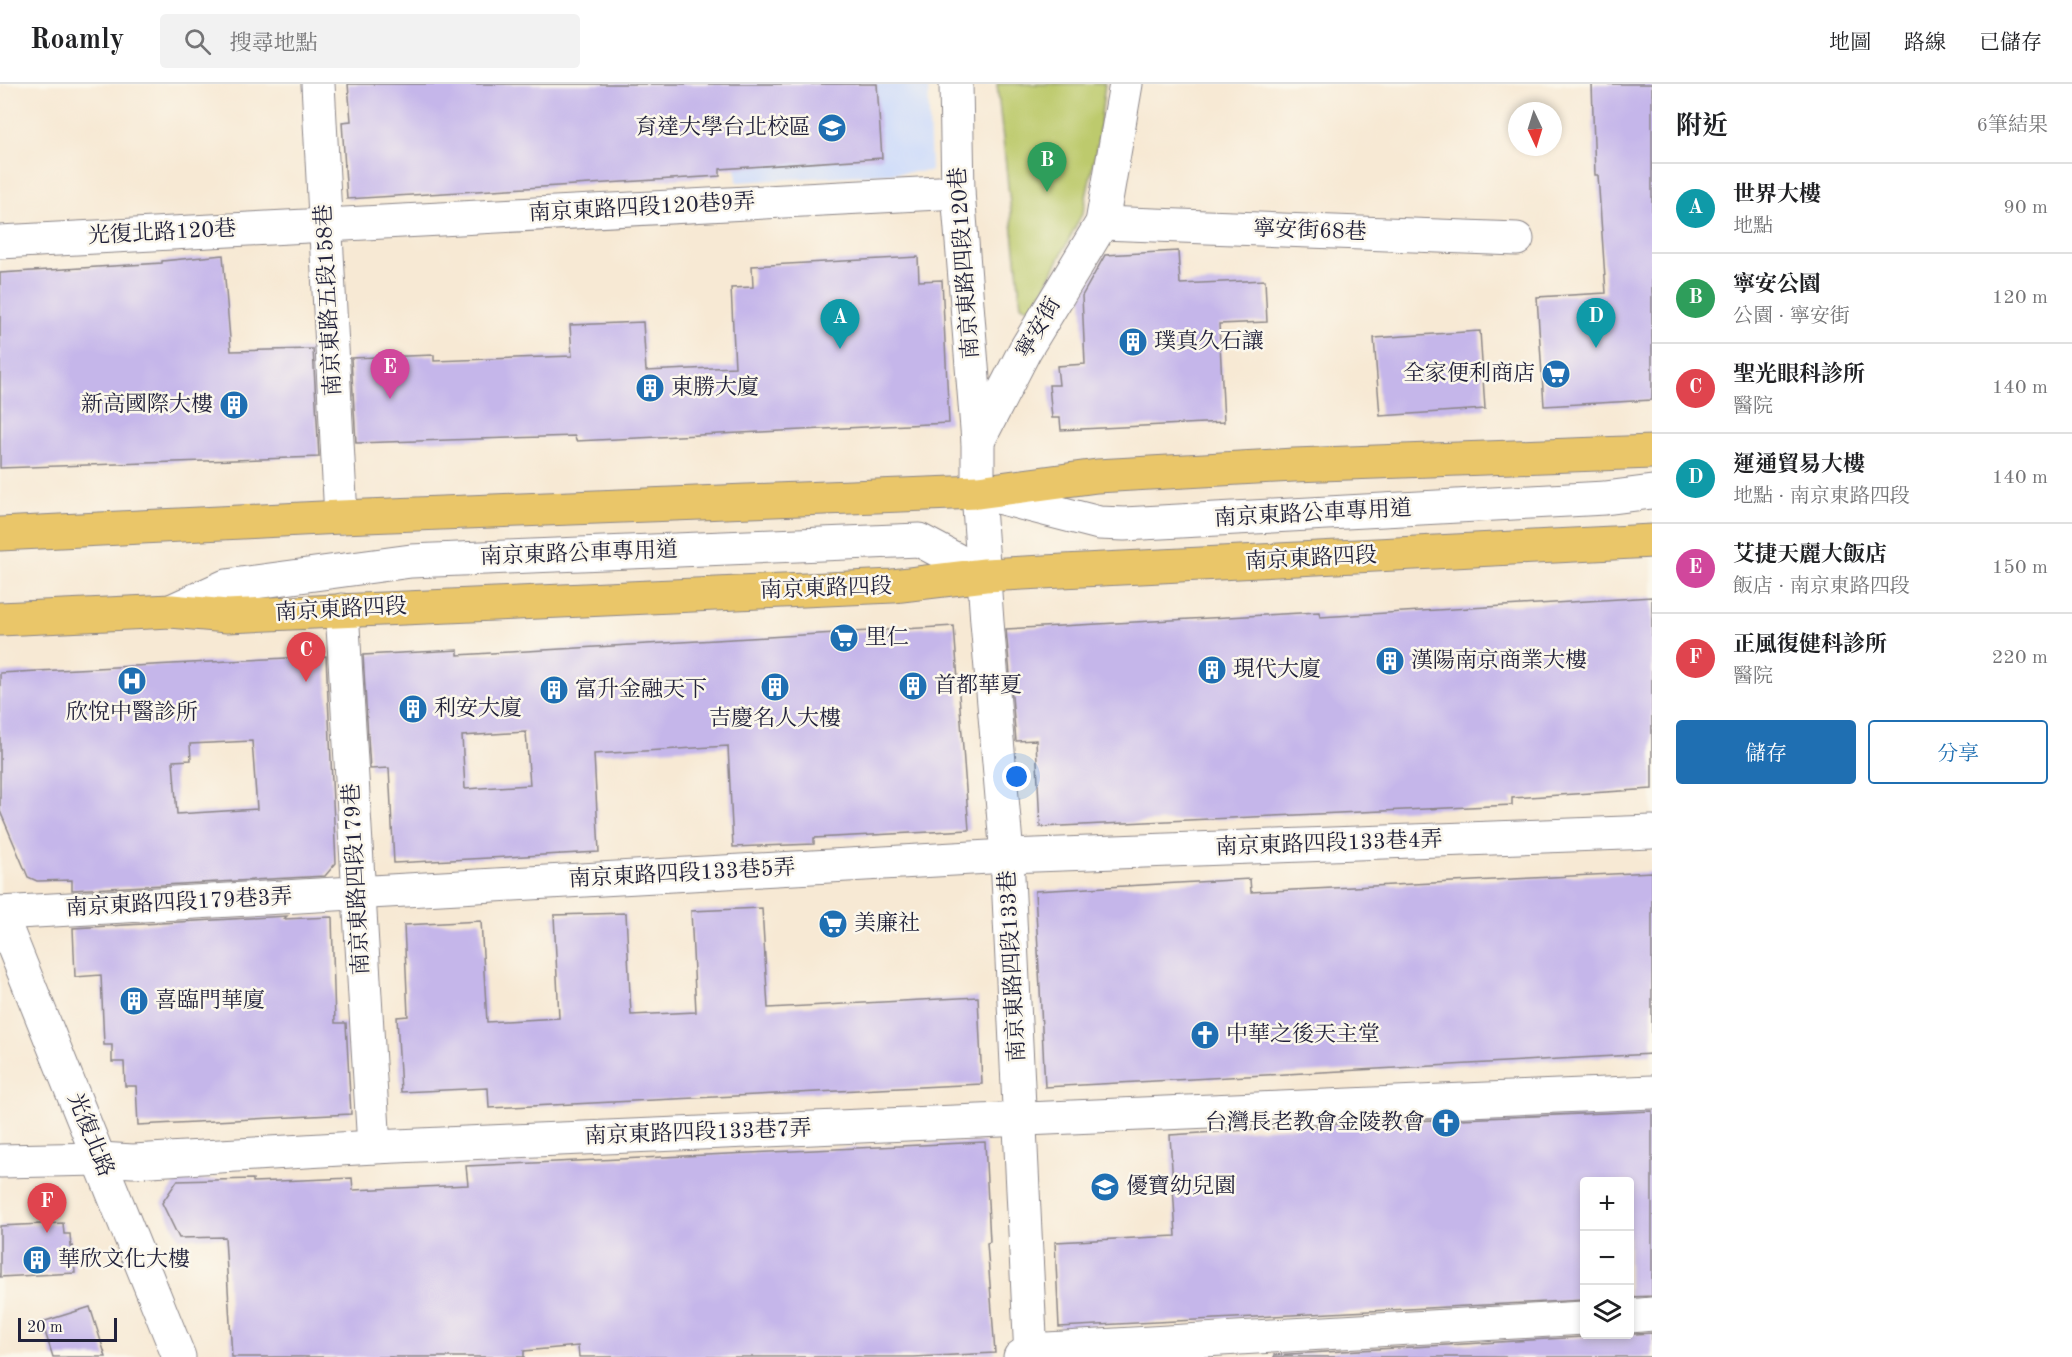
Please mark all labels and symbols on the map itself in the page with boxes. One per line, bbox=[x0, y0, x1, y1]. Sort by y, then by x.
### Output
north arrow bbox=[1508, 102, 1562, 156]
school or university icon: 育達大學台北校區 bbox=[816, 112, 848, 144]
place label: 育達大學台北校區 bbox=[635, 115, 811, 139]
pin: B bbox=[1028, 142, 1066, 192]
street label: 南京東路四段120巷 bbox=[945, 166, 983, 360]
street label: 南京東路四段120巷9弄 bbox=[528, 189, 756, 225]
street label: 南京東路五段158巷 bbox=[311, 203, 345, 397]
street label: 光復北路120巷 bbox=[87, 216, 237, 248]
street label: 寧安街68巷 bbox=[1253, 216, 1367, 244]
street label: 寧安街 bbox=[1011, 293, 1065, 362]
pin: D bbox=[1576, 298, 1616, 348]
pin: A bbox=[820, 300, 860, 349]
building icon: 璞真久石讓 bbox=[1117, 326, 1149, 358]
place label: 璞真久石讓 bbox=[1154, 329, 1264, 353]
pin: E bbox=[370, 350, 410, 399]
supermarket icon: 全家便利商店 bbox=[1540, 358, 1572, 390]
place label: 全家便利商店 bbox=[1403, 361, 1535, 385]
building icon: 東勝大廈 bbox=[634, 372, 666, 404]
place label: 東勝大廈 bbox=[671, 375, 759, 399]
building icon: 新高國際大樓 bbox=[218, 389, 250, 421]
place label: 新高國際大樓 bbox=[81, 392, 213, 416]
street label: 南京東路公車專用道 bbox=[1213, 495, 1412, 530]
street label: 南京東路公車專用道 bbox=[480, 537, 678, 568]
street label: 南京東路四段 bbox=[1244, 543, 1377, 573]
street label: 南京東路四段 bbox=[760, 574, 892, 602]
street label: 南京東路四段 bbox=[274, 594, 407, 624]
supermarket icon: 里仁 bbox=[828, 622, 860, 654]
place label: 里仁 bbox=[865, 625, 909, 649]
pin: C bbox=[286, 632, 326, 682]
building icon: 漢陽南京商業大樓 bbox=[1374, 645, 1406, 677]
place label: 漢陽南京商業大樓 bbox=[1411, 648, 1587, 672]
building icon: 現代大廈 bbox=[1196, 654, 1228, 686]
place label: 現代大廈 bbox=[1233, 657, 1321, 681]
hospital icon: 欣悅中醫診所 bbox=[116, 665, 148, 697]
building icon: 首都華夏 bbox=[897, 670, 929, 702]
building icon: 吉慶名人大樓 bbox=[759, 671, 791, 703]
place label: 首都華夏 bbox=[934, 673, 1022, 697]
building icon: 富升金融天下 bbox=[538, 674, 570, 706]
place label: 富升金融天下 bbox=[575, 677, 707, 701]
building icon: 利安大廈 bbox=[397, 693, 429, 725]
place label: 利安大廈 bbox=[434, 696, 522, 720]
place label: 欣悅中醫診所 bbox=[66, 700, 198, 724]
place label: 吉慶名人大樓 bbox=[709, 706, 841, 730]
your location bbox=[1002, 762, 1031, 791]
street label: 南京東路四段179巷 bbox=[339, 782, 373, 976]
street label: 南京東路四段133巷4弄 bbox=[1215, 827, 1443, 859]
street label: 南京東路四段133巷5弄 bbox=[568, 855, 796, 891]
street label: 南京東路四段133巷 bbox=[995, 869, 1029, 1063]
street label: 南京東路四段179巷3弄 bbox=[65, 884, 293, 920]
supermarket icon: 美廉社 bbox=[817, 908, 849, 940]
place label: 美廉社 bbox=[854, 911, 920, 935]
building icon: 喜臨門華廈 bbox=[118, 985, 150, 1017]
place label: 喜臨門華廈 bbox=[155, 988, 265, 1012]
church icon: 中華之後天主堂 bbox=[1189, 1019, 1221, 1051]
place label: 中華之後天主堂 bbox=[1226, 1022, 1380, 1046]
street label: 光復北路 bbox=[63, 1089, 119, 1180]
church icon: 台灣長老教會金陵教會 bbox=[1430, 1107, 1462, 1139]
place label: 台灣長老教會金陵教會 bbox=[1205, 1110, 1425, 1134]
street label: 南京東路四段133巷7弄 bbox=[584, 1116, 812, 1148]
school or university icon: 優寶幼兒園 bbox=[1089, 1171, 1121, 1203]
place label: 優寶幼兒園 bbox=[1126, 1174, 1236, 1198]
pin: F bbox=[28, 1184, 66, 1233]
building icon: 華欣文化大樓 bbox=[21, 1244, 53, 1276]
place label: 華欣文化大樓 bbox=[58, 1247, 190, 1271]
scale bar bbox=[18, 1315, 117, 1342]

